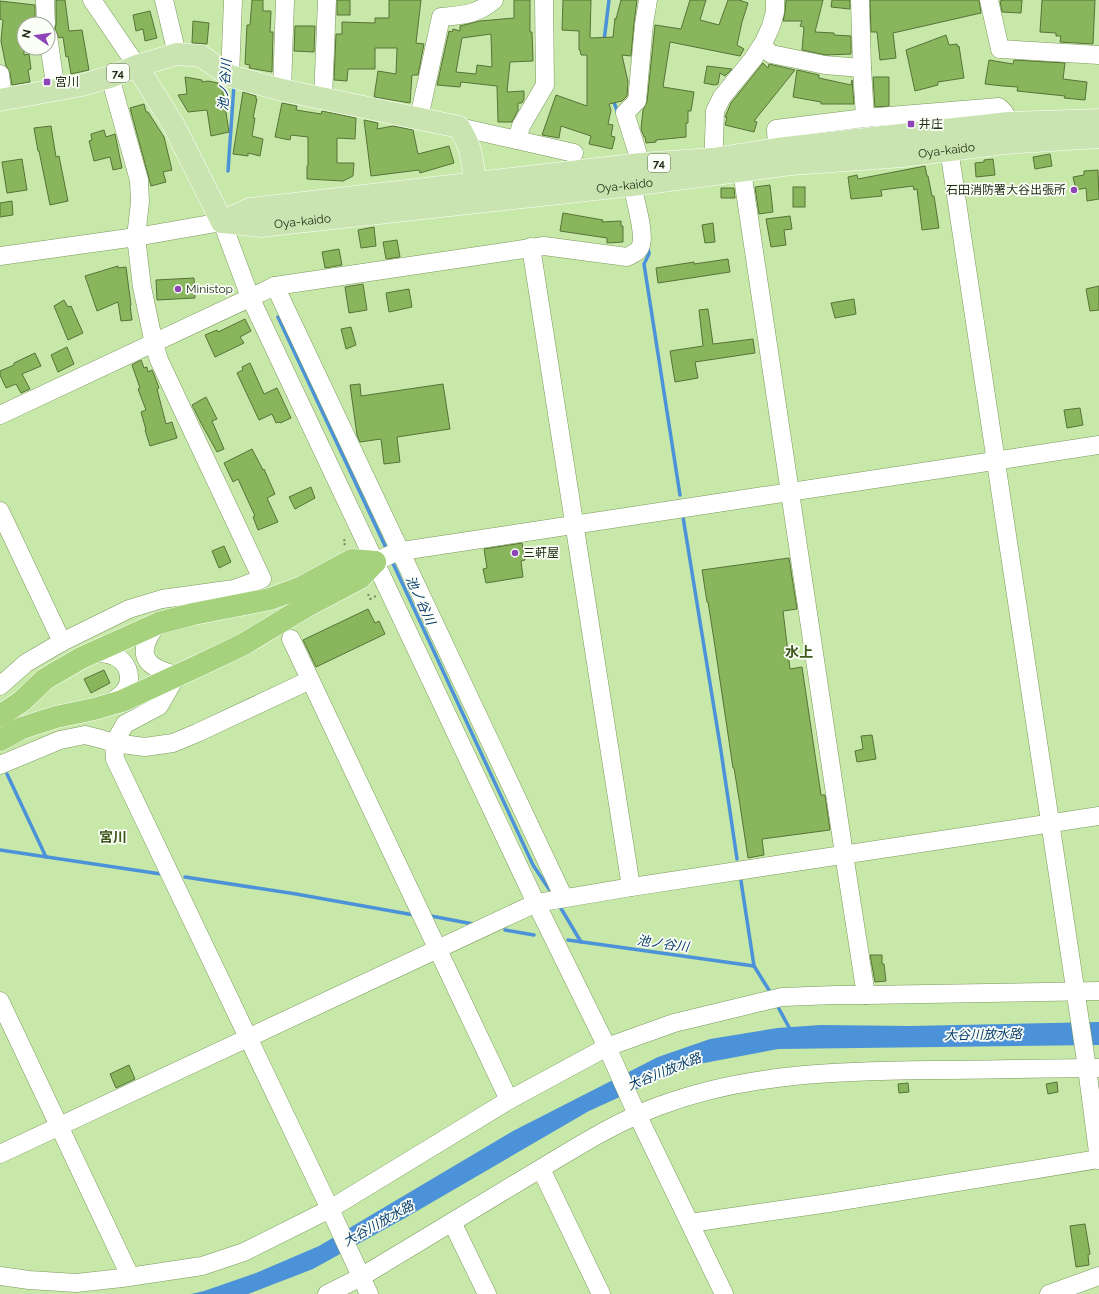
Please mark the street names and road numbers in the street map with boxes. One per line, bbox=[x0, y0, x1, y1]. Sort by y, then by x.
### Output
road number: 74 bbox=[107, 64, 129, 82]
street label: Oya-kaido bbox=[917, 140, 976, 161]
road number: 74 bbox=[648, 154, 670, 172]
street label: Oya-kaido bbox=[595, 175, 654, 196]
street label: Oya-kaido bbox=[273, 211, 332, 232]

